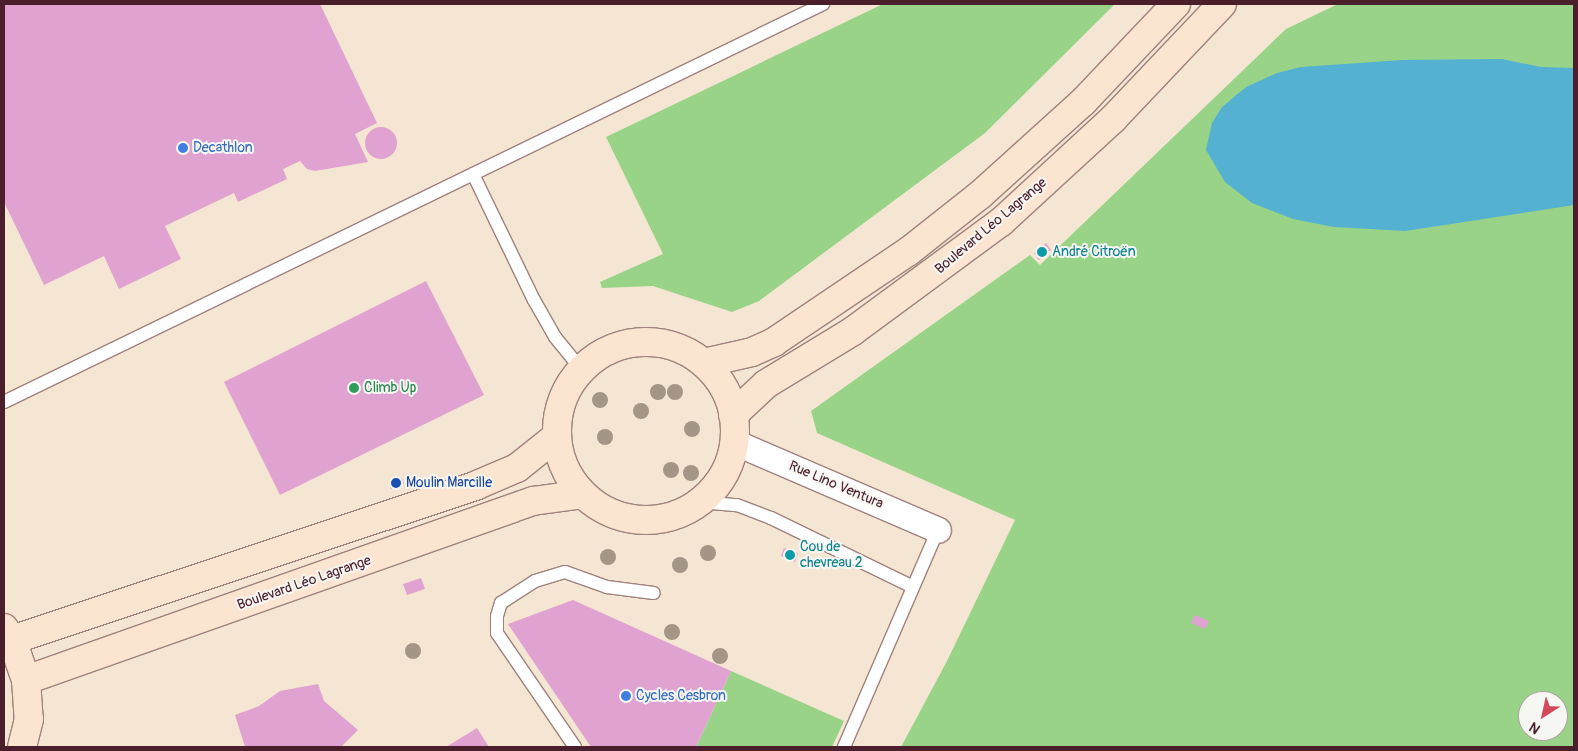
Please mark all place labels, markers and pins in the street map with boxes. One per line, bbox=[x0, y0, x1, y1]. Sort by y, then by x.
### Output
place label: Decathlon bbox=[193, 140, 253, 156]
marker: Decathlon bbox=[177, 142, 189, 154]
place label: André Citroën bbox=[1052, 244, 1136, 260]
marker: André Citroën bbox=[1036, 246, 1048, 258]
place label: Climb Up bbox=[364, 380, 416, 396]
marker: Climb Up bbox=[348, 382, 360, 394]
place label: Moulin Marcille bbox=[406, 475, 492, 491]
marker: Moulin Marcille bbox=[390, 477, 402, 489]
place label: Cou de chevreau 2 bbox=[800, 539, 863, 572]
marker: Cou de chevreau 2 bbox=[784, 549, 796, 561]
place label: Cycles Cesbron bbox=[636, 688, 726, 704]
marker: Cycles Cesbron bbox=[620, 690, 632, 702]

